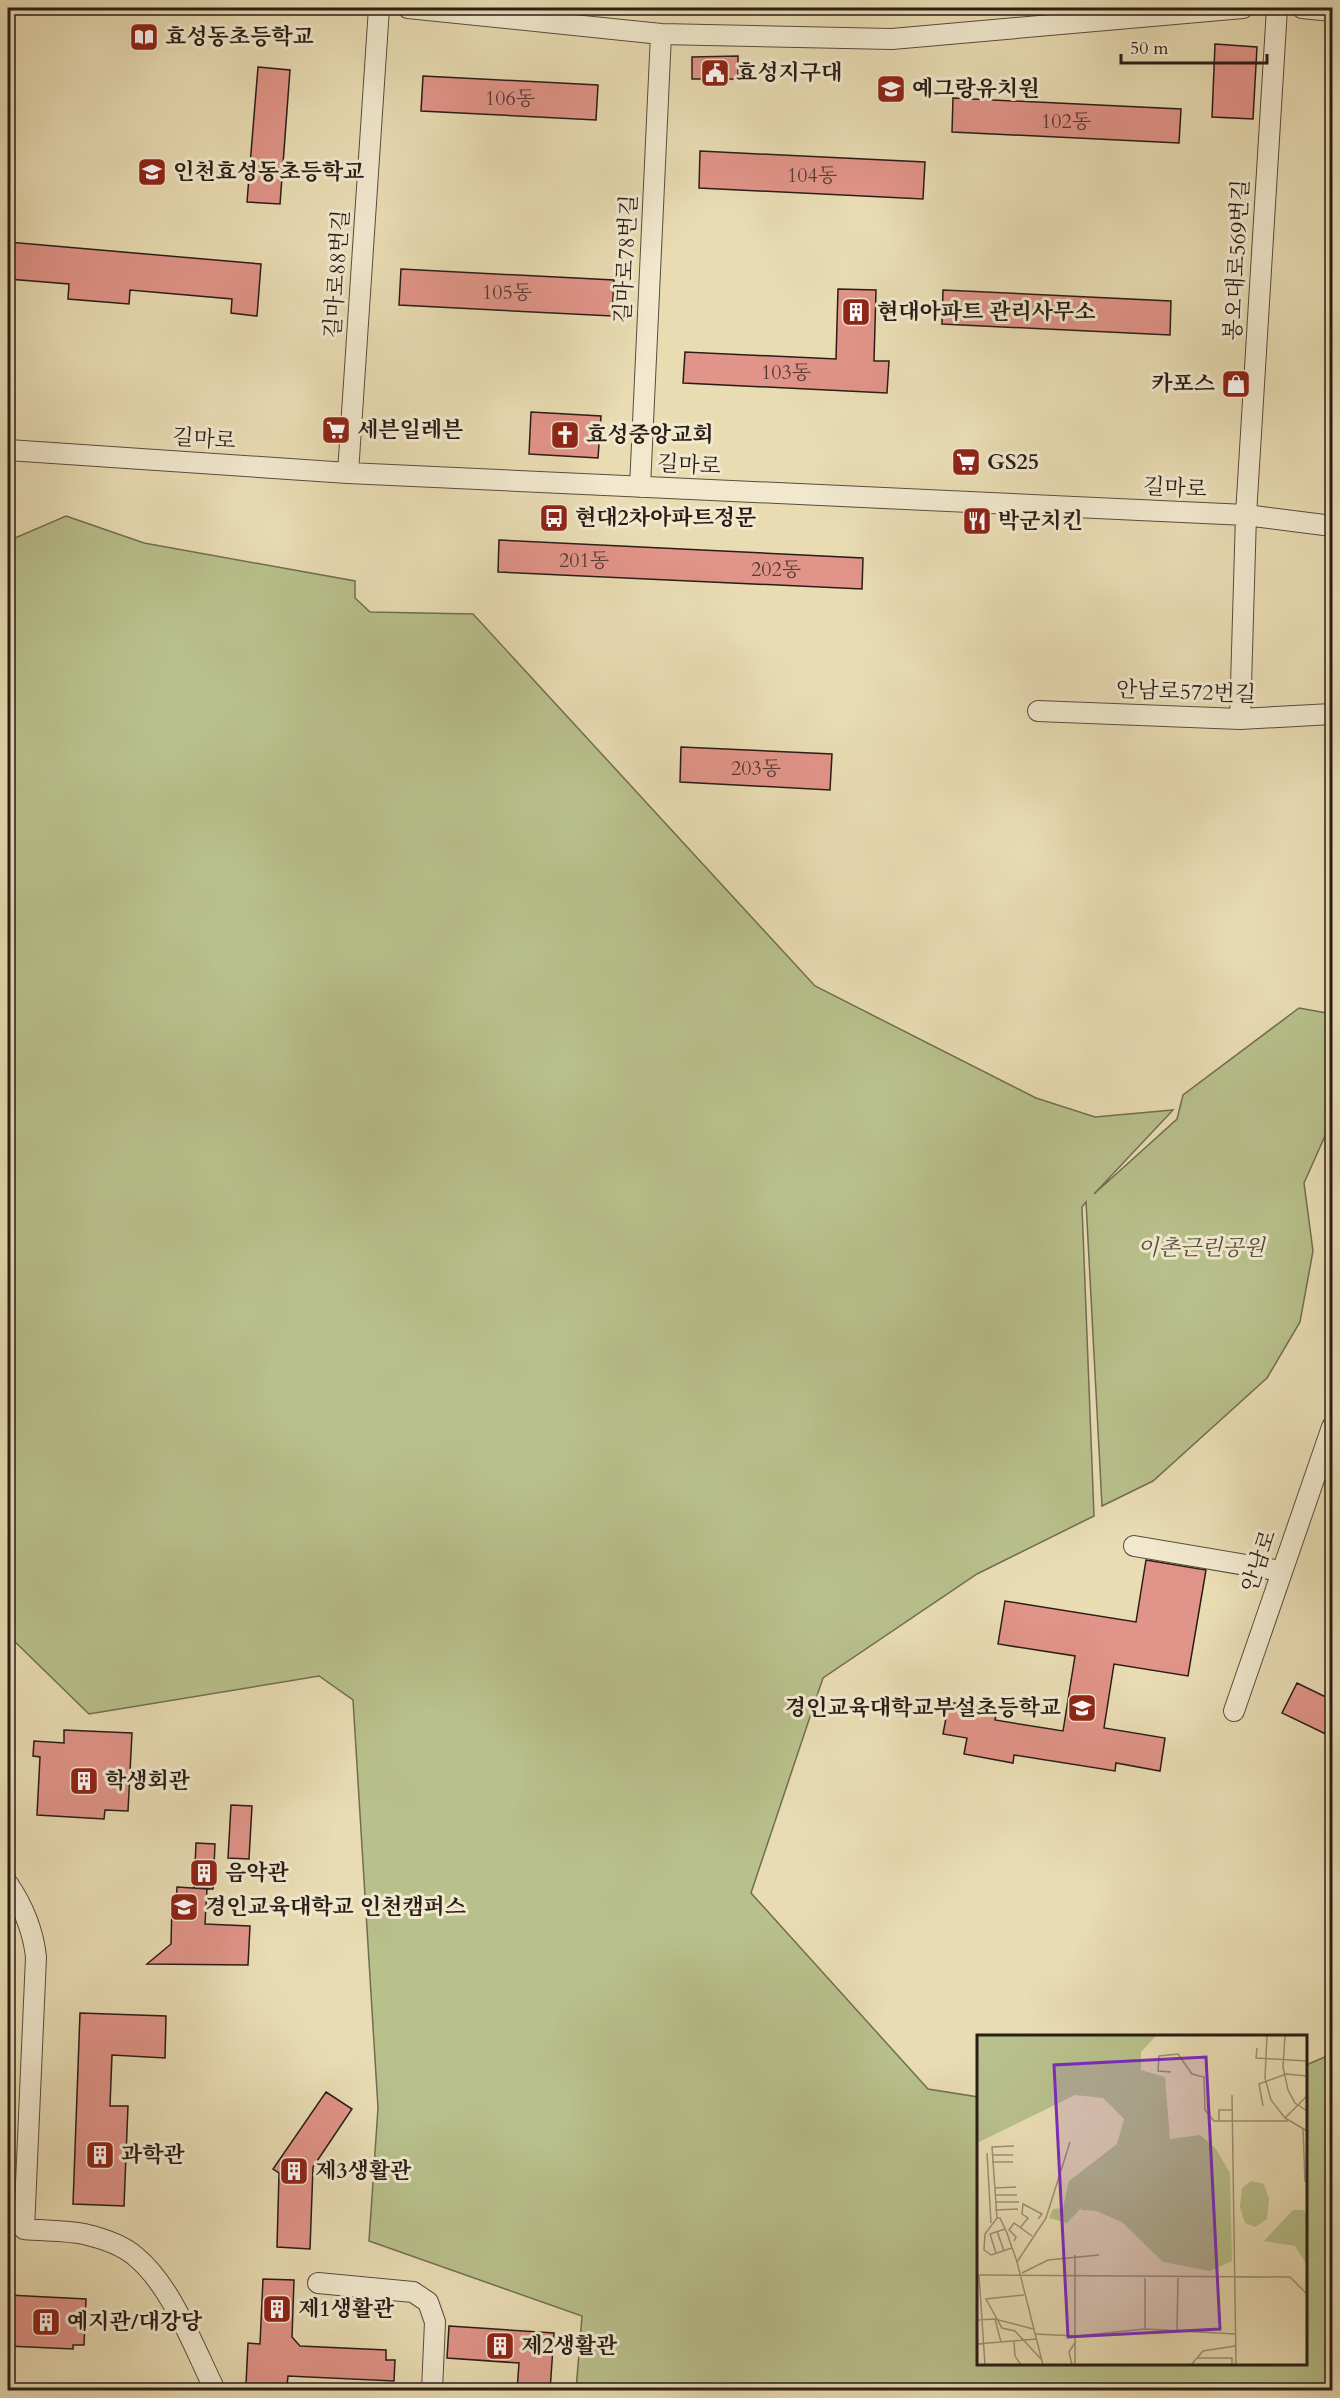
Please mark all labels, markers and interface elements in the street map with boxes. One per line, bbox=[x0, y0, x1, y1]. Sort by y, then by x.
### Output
library icon: 효성동초등학교 bbox=[128, 21, 160, 53]
place label: 효성동초등학교 bbox=[165, 22, 314, 52]
scale bar bbox=[1121, 27, 1266, 65]
text: 50 m bbox=[1130, 36, 1169, 61]
public building icon: 효성지구대 bbox=[699, 57, 731, 89]
place label: 효성지구대 bbox=[736, 58, 842, 88]
school or university icon: 예그랑유치원 bbox=[875, 73, 907, 105]
place label: 예그랑유치원 bbox=[912, 74, 1040, 104]
house number: 106동 bbox=[485, 85, 535, 112]
house number: 102동 bbox=[1041, 108, 1091, 135]
school or university icon: 인천효성동초등학교 bbox=[136, 156, 168, 188]
place label: 인천효성동초등학교 bbox=[173, 157, 364, 187]
house number: 104동 bbox=[787, 162, 837, 189]
street label: 봉오대로569번길 bbox=[1218, 179, 1256, 341]
street label: 길마로78번길 bbox=[608, 194, 644, 324]
street label: 길마로88번길 bbox=[318, 209, 356, 339]
house number: 105동 bbox=[482, 279, 532, 306]
building icon: 현대아파트 관리사무소 bbox=[840, 296, 872, 328]
place label: 현대아파트 관리사무소 bbox=[877, 297, 1095, 327]
house number: 103동 bbox=[761, 359, 811, 386]
shop icon: 카포스 bbox=[1220, 368, 1252, 400]
place label: 카포스 bbox=[1151, 369, 1215, 399]
supermarket icon: 세븐일레븐 bbox=[320, 414, 352, 446]
place label: 세븐일레븐 bbox=[357, 415, 463, 445]
church icon: 효성중앙교회 bbox=[549, 419, 581, 451]
place label: 효성중앙교회 bbox=[586, 420, 714, 450]
street label: 길마로 bbox=[171, 422, 237, 456]
supermarket icon: GS25 bbox=[950, 446, 982, 478]
place label: GS25 bbox=[987, 447, 1039, 477]
street label: 길마로 bbox=[656, 448, 722, 482]
street label: 길마로 bbox=[1142, 471, 1208, 505]
bus stop icon: 현대2차아파트정문 bbox=[538, 502, 570, 534]
place label: 현대2차아파트정문 bbox=[575, 503, 756, 533]
restaurant icon: 박군치킨 bbox=[961, 505, 993, 537]
place label: 박군치킨 bbox=[998, 506, 1083, 536]
house number: 201동 bbox=[559, 547, 609, 574]
house number: 202동 bbox=[751, 556, 801, 583]
street label: 안남로572번길 bbox=[1115, 675, 1257, 709]
house number: 203동 bbox=[731, 755, 781, 782]
park label: 이촌근린공원 bbox=[1137, 1233, 1267, 1263]
street label: 안남로 bbox=[1234, 1526, 1284, 1596]
school or university icon: 경인교육대학교부설초등학교 bbox=[1066, 1692, 1098, 1724]
place label: 경인교육대학교부설초등학교 bbox=[785, 1693, 1061, 1723]
building icon: 학생회관 bbox=[68, 1765, 100, 1797]
place label: 학생회관 bbox=[105, 1766, 191, 1796]
building icon: 음악관 bbox=[188, 1857, 220, 1889]
place label: 음악관 bbox=[225, 1858, 290, 1888]
school or university icon: 경인교육대학교 인천캠퍼스 bbox=[168, 1891, 200, 1923]
place label: 경인교육대학교 인천캠퍼스 bbox=[205, 1892, 466, 1922]
inset map bbox=[977, 2035, 1307, 2365]
building icon: 과학관 bbox=[84, 2139, 116, 2171]
place label: 과학관 bbox=[121, 2140, 186, 2170]
building icon: 제3생활관 bbox=[278, 2155, 310, 2187]
place label: 제3생활관 bbox=[315, 2156, 412, 2186]
building icon: 제1생활관 bbox=[261, 2293, 293, 2325]
place label: 제1생활관 bbox=[298, 2294, 395, 2324]
building icon: 예지관/대강당 bbox=[30, 2306, 62, 2338]
place label: 예지관/대강당 bbox=[67, 2307, 203, 2337]
building icon: 제2생활관 bbox=[484, 2330, 516, 2362]
place label: 제2생활관 bbox=[521, 2331, 618, 2361]

